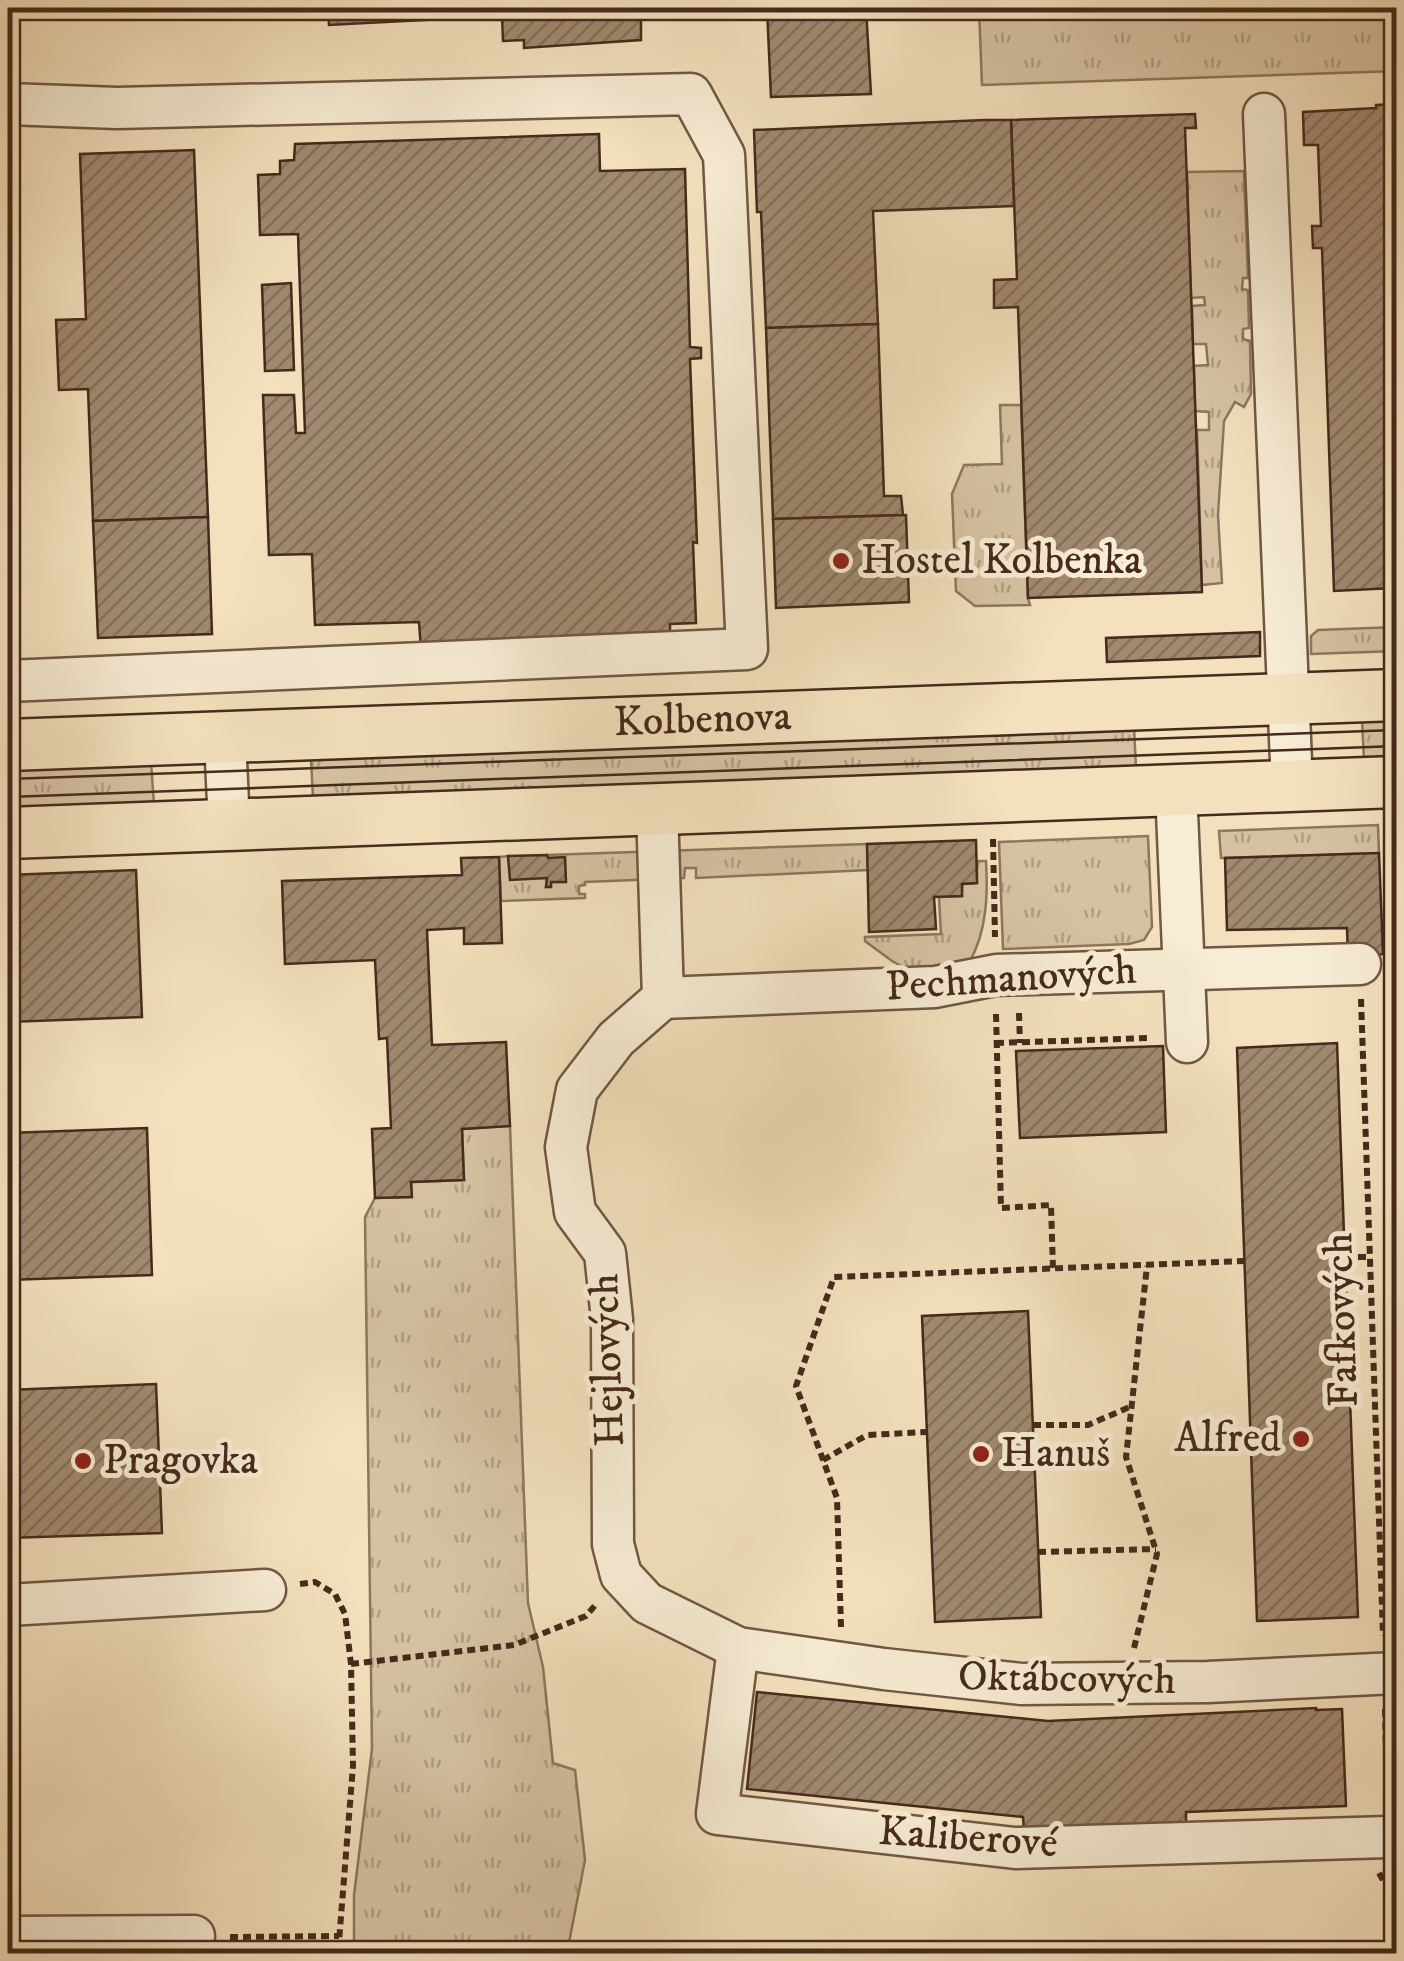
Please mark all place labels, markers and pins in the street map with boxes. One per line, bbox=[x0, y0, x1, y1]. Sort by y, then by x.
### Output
place label: Hostel Kolbenka bbox=[861, 535, 1142, 587]
marker: Hostel Kolbenka bbox=[830, 550, 852, 572]
place label: Alfred bbox=[1174, 1413, 1281, 1465]
place label: Hanuš bbox=[1001, 1428, 1110, 1480]
marker: Alfred bbox=[1290, 1428, 1312, 1450]
place label: Pragovka bbox=[103, 1435, 258, 1487]
marker: Hanuš bbox=[970, 1443, 992, 1465]
marker: Pragovka bbox=[72, 1450, 94, 1472]

